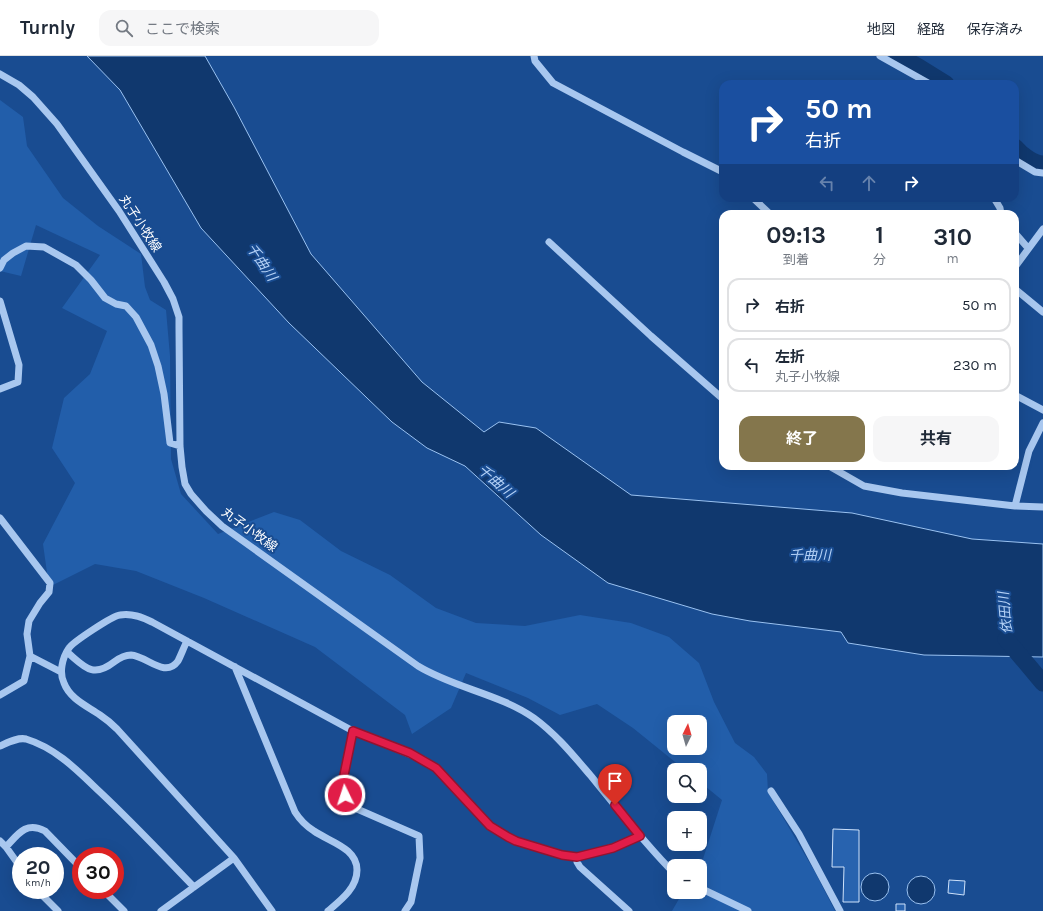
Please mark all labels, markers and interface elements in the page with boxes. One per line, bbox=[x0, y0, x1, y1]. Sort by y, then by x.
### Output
search box bbox=[99, 10, 379, 46]
text: Turnly bbox=[20, 17, 75, 39]
icon: search bbox=[113, 17, 135, 39]
text: ここで検索 bbox=[145, 20, 220, 38]
text: 地図 bbox=[867, 21, 895, 38]
text: 経路 bbox=[917, 21, 945, 38]
text: 保存済み bbox=[967, 21, 1023, 38]
text: 50 m bbox=[805, 92, 873, 125]
icon: right bbox=[739, 96, 791, 148]
text: 右折 bbox=[805, 130, 841, 152]
icon: left bbox=[816, 172, 838, 194]
icon: ahead bbox=[858, 172, 880, 194]
icon: right bbox=[900, 172, 922, 194]
street label: 丸子小牧線 bbox=[117, 192, 165, 255]
text: 09:13 bbox=[766, 221, 826, 249]
text: 1 bbox=[875, 221, 884, 249]
text: 310 bbox=[933, 223, 972, 251]
water label: 千曲川 bbox=[243, 240, 281, 286]
text: m bbox=[946, 251, 959, 266]
text: 到着 bbox=[783, 252, 809, 267]
text: 分 bbox=[873, 252, 886, 267]
icon: right bbox=[741, 294, 763, 316]
text: 50 m bbox=[962, 296, 997, 314]
text: 右折 bbox=[775, 298, 805, 316]
text: 左折 bbox=[775, 348, 805, 366]
icon: left bbox=[741, 354, 763, 376]
text: 230 m bbox=[953, 356, 997, 374]
text: 丸子小牧線 bbox=[775, 369, 840, 384]
button: 終了 bbox=[739, 416, 865, 462]
button: 共有 bbox=[873, 416, 999, 462]
water label: 千曲川 bbox=[474, 461, 519, 503]
street label: 丸子小牧線 bbox=[219, 504, 280, 555]
water label: 千曲川 bbox=[789, 547, 833, 564]
water label: 依田川 bbox=[995, 589, 1016, 635]
north arrow bbox=[667, 715, 707, 755]
map controls bbox=[667, 715, 707, 899]
button: search bbox=[667, 763, 707, 803]
pin bbox=[598, 764, 632, 805]
icon: arrive bbox=[604, 770, 626, 792]
position arrow bbox=[324, 774, 366, 816]
button: + bbox=[667, 811, 707, 851]
speed limit sign: 30 bbox=[72, 847, 124, 899]
text: 20 bbox=[26, 856, 50, 879]
button: − bbox=[667, 859, 707, 899]
text: km/h bbox=[25, 877, 51, 889]

